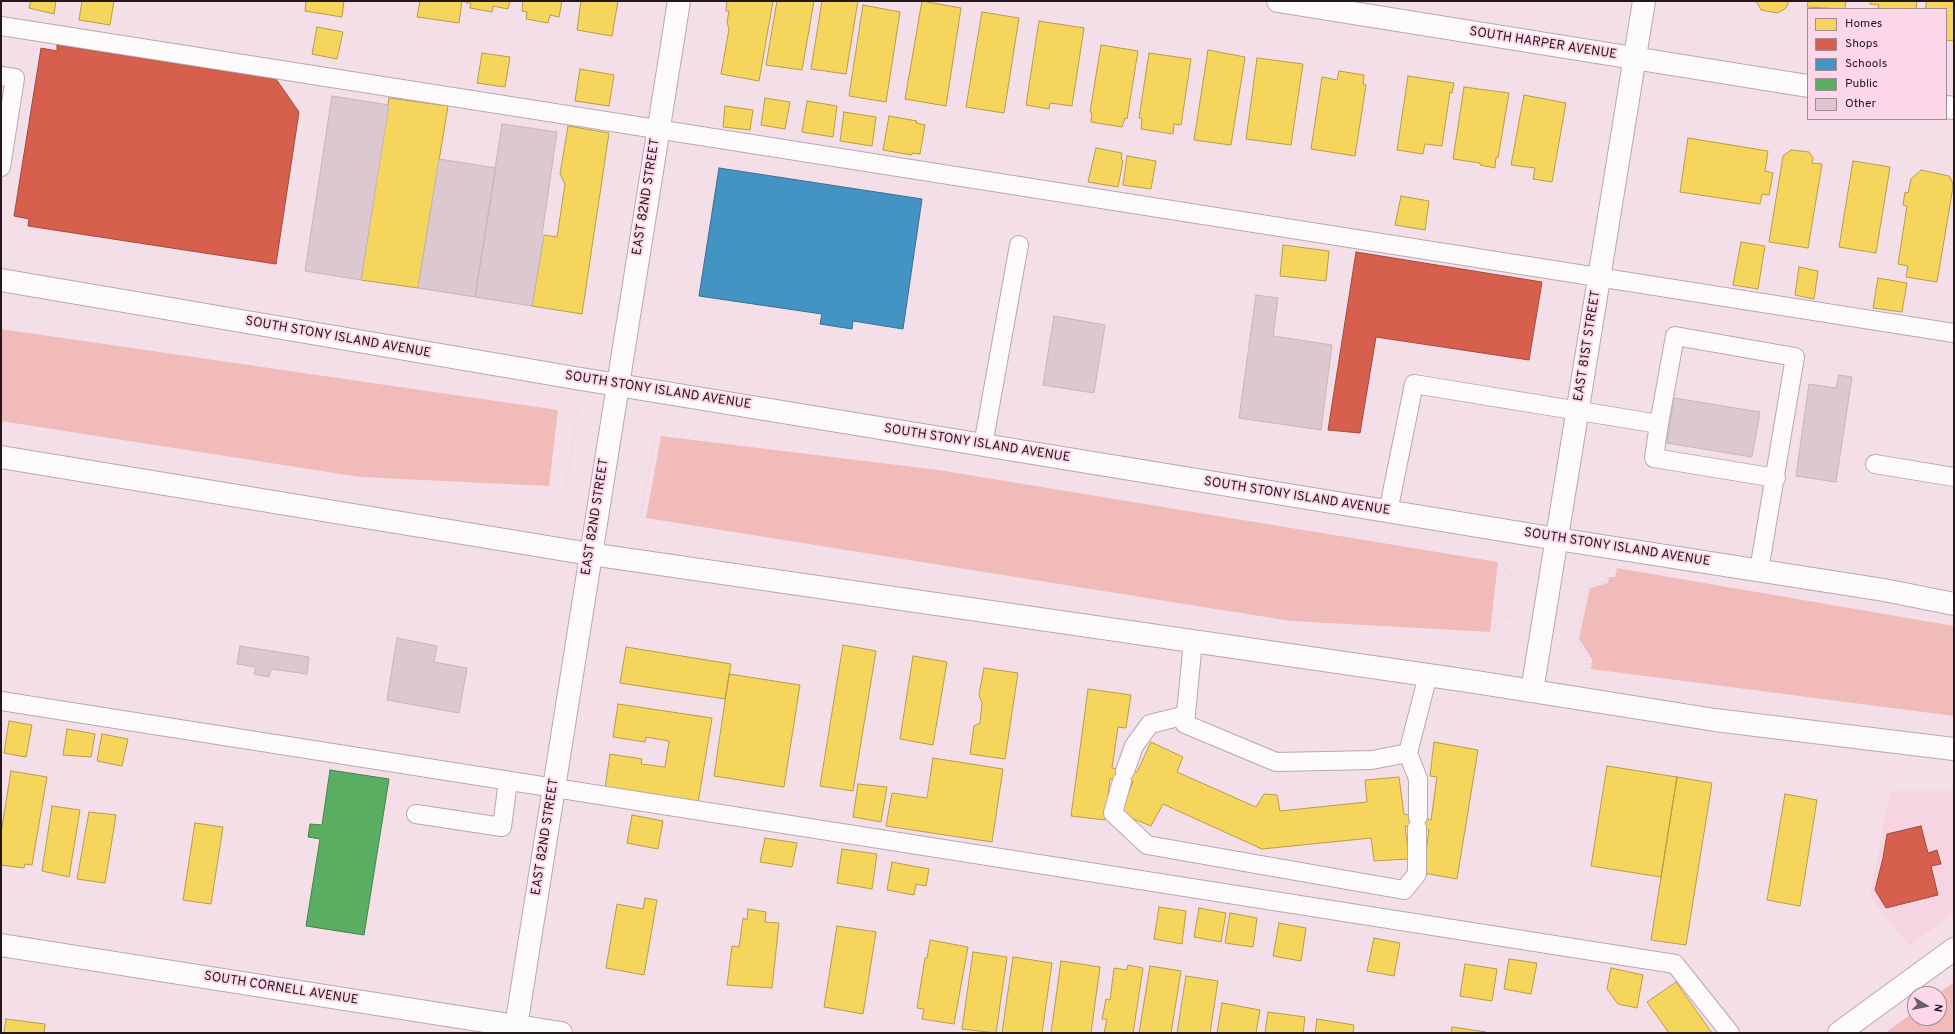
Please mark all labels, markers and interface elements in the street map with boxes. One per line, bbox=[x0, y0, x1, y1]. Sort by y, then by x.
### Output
legend bbox=[1807, 8, 1947, 120]
text: Homes bbox=[1845, 16, 1882, 32]
street label: SOUTH HARPER AVENUE bbox=[1468, 25, 1618, 63]
text: Shops bbox=[1845, 36, 1878, 52]
text: Schools bbox=[1845, 56, 1887, 72]
text: Public bbox=[1845, 76, 1878, 92]
text: Other bbox=[1845, 96, 1876, 112]
street label: EAST 82ND STREET bbox=[630, 137, 664, 257]
street label: EAST 81ST STREET bbox=[1572, 289, 1604, 403]
street label: SOUTH STONY ISLAND AVENUE bbox=[244, 314, 432, 362]
street label: SOUTH STONY ISLAND AVENUE bbox=[564, 369, 752, 413]
street label: SOUTH STONY ISLAND AVENUE bbox=[883, 422, 1071, 466]
street label: EAST 82ND STREET bbox=[579, 457, 613, 577]
street label: SOUTH STONY ISLAND AVENUE bbox=[1203, 475, 1391, 519]
street label: SOUTH STONY ISLAND AVENUE bbox=[1523, 526, 1711, 570]
street label: EAST 82ND STREET bbox=[529, 777, 563, 897]
street label: SOUTH CORNELL AVENUE bbox=[203, 969, 359, 1009]
north arrow bbox=[1907, 986, 1947, 1026]
text: N bbox=[1930, 1003, 1945, 1013]

